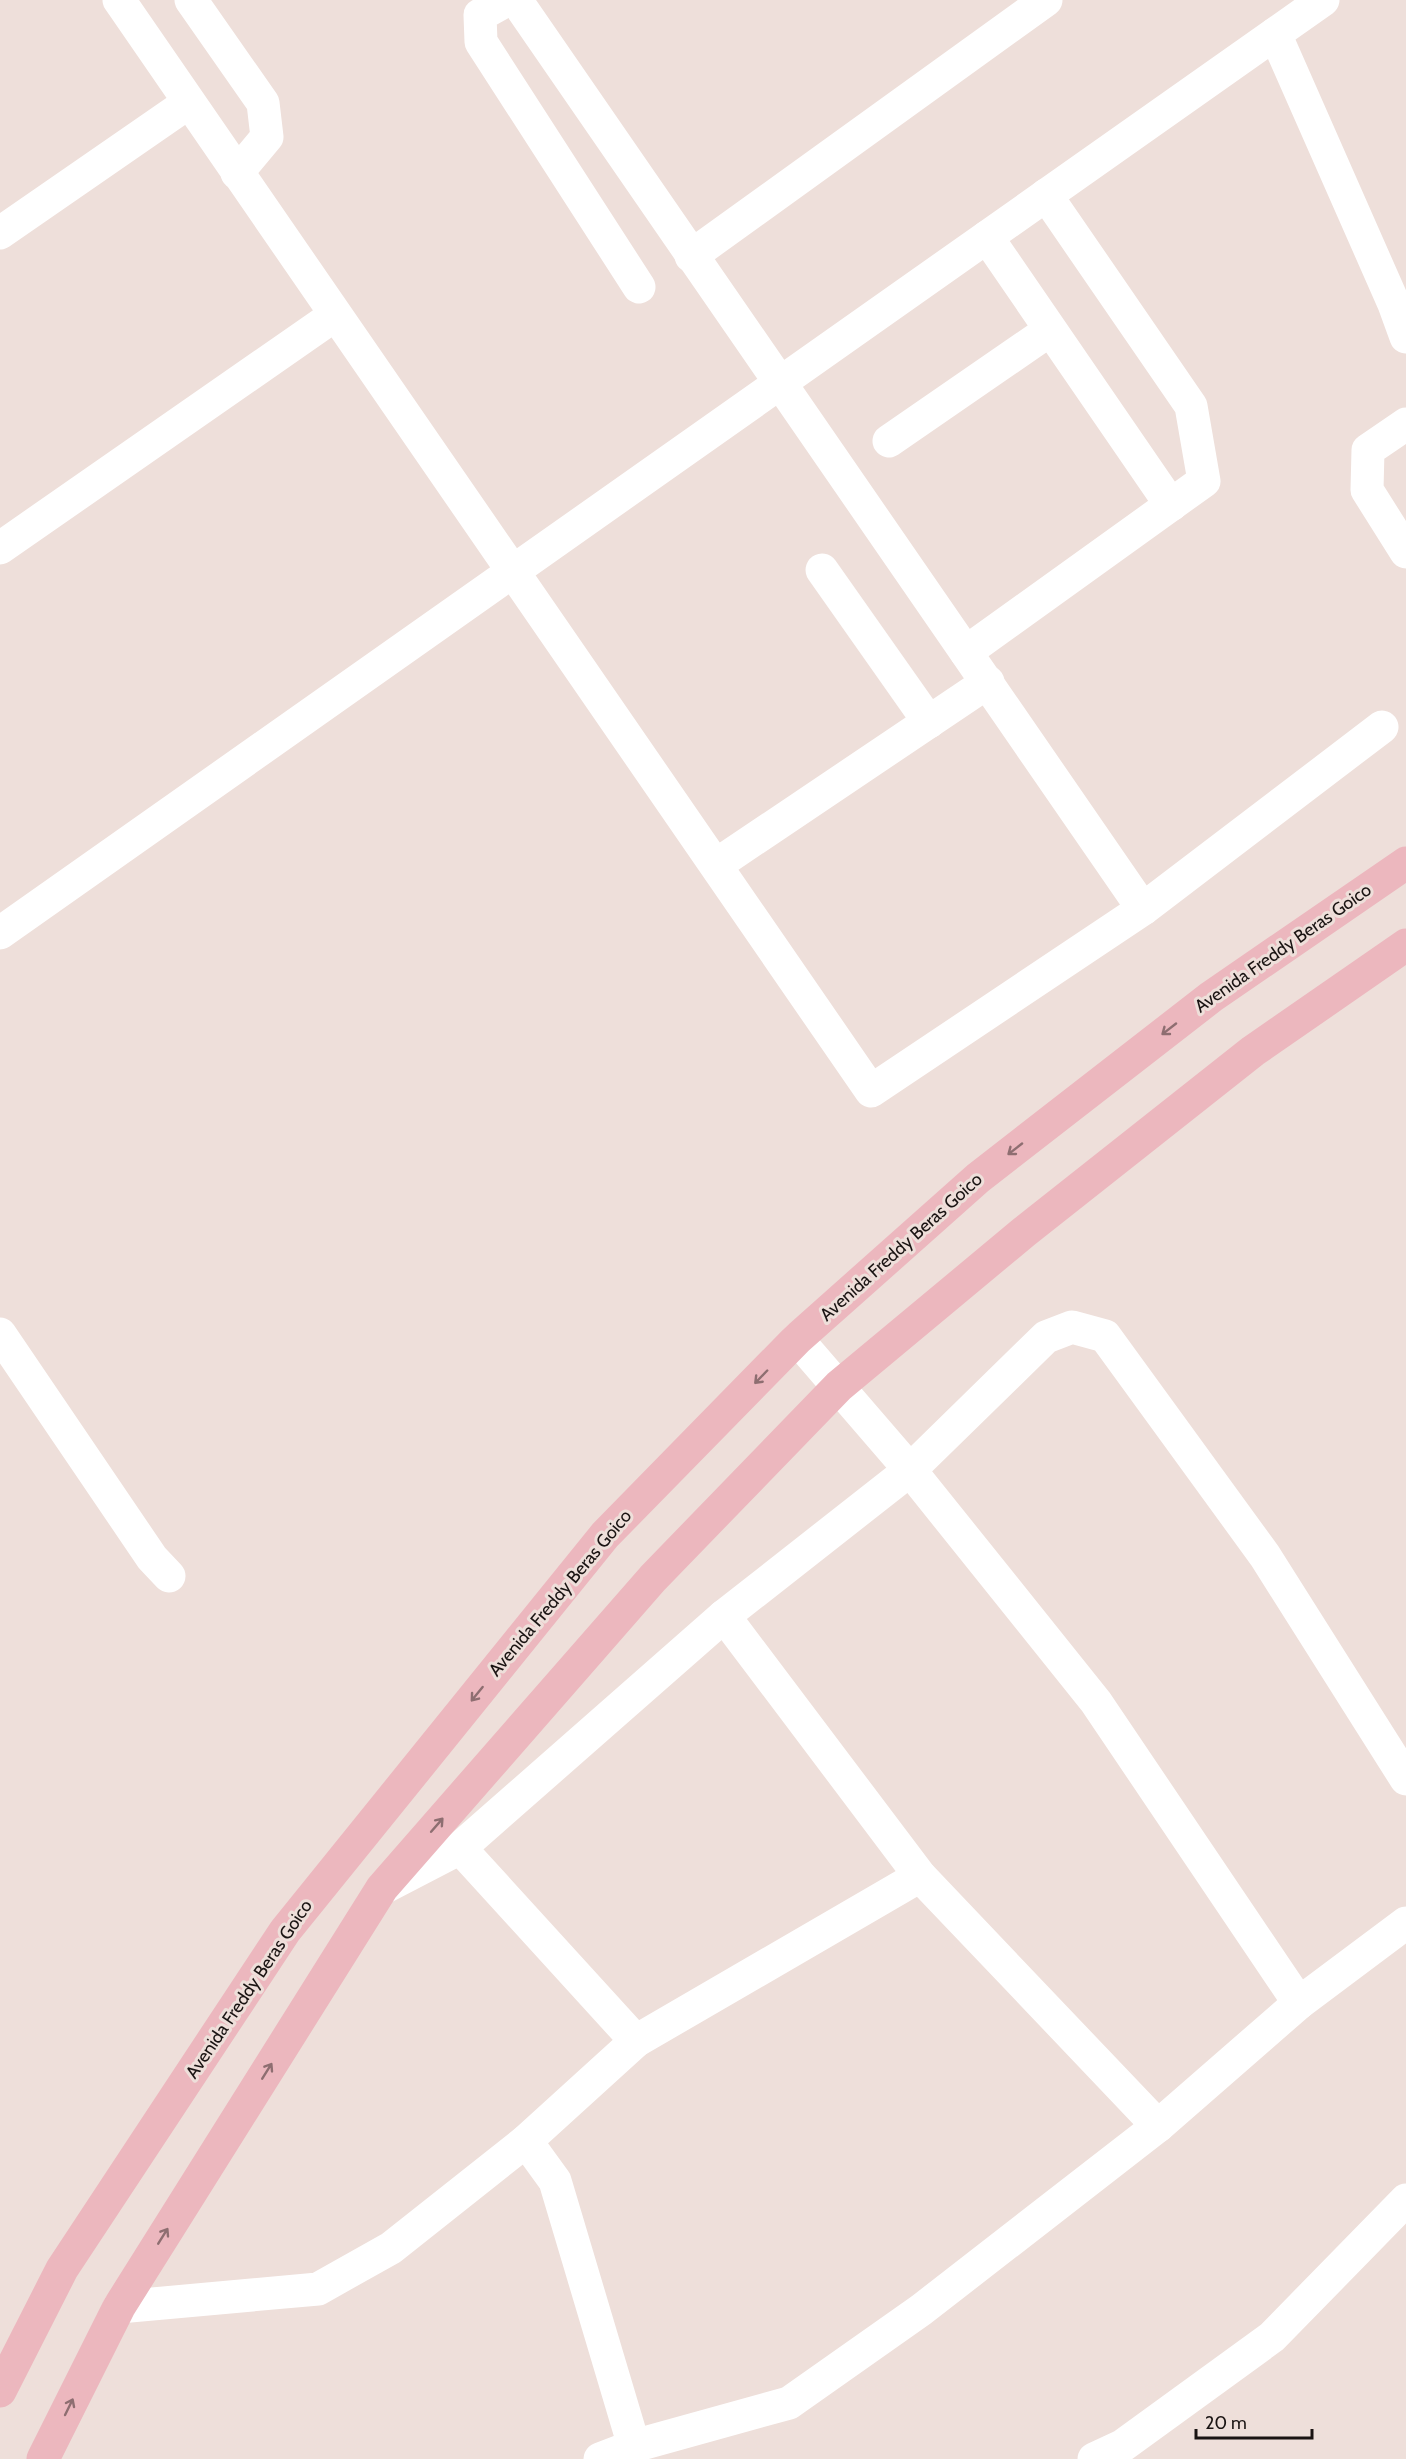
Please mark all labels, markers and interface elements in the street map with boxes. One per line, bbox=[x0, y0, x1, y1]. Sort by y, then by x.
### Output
street label: Avenida Freddy Beras Goico bbox=[1190, 879, 1376, 1017]
one-way arrow bbox=[1162, 1023, 1178, 1036]
one-way arrow bbox=[1008, 1142, 1024, 1155]
street label: Avenida Freddy Beras Goico bbox=[815, 1168, 987, 1326]
one-way arrow bbox=[753, 1369, 768, 1384]
street label: Avenida Freddy Beras Goico bbox=[484, 1505, 636, 1681]
one-way arrow bbox=[470, 1686, 483, 1702]
one-way arrow bbox=[430, 1818, 444, 1833]
street label: Avenida Freddy Beras Goico bbox=[181, 1895, 317, 2082]
one-way arrow bbox=[261, 2063, 273, 2080]
one-way arrow bbox=[158, 2228, 170, 2245]
one-way arrow bbox=[64, 2398, 75, 2416]
scale bar bbox=[1196, 2402, 1312, 2440]
text: 20 m bbox=[1205, 2412, 1247, 2434]

